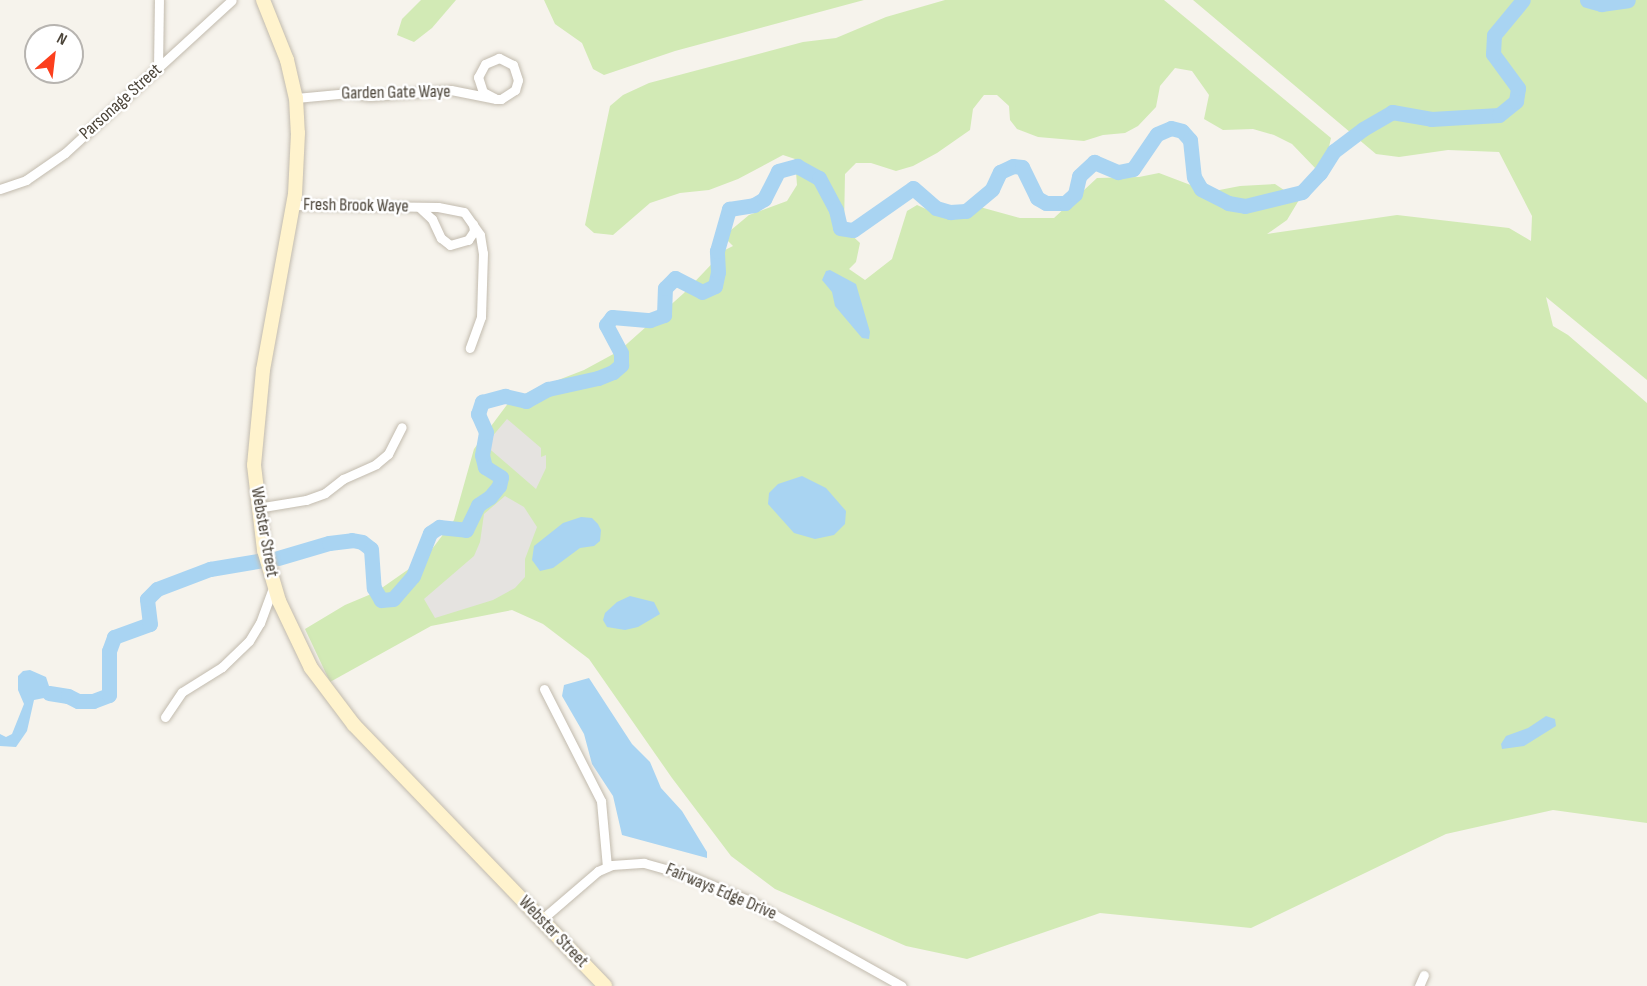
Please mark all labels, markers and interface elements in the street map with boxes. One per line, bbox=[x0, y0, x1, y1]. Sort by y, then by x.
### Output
north arrow bbox=[24, 24, 84, 84]
text: N bbox=[54, 29, 70, 50]
street label: Parsonage Street bbox=[76, 60, 166, 144]
street label: Garden Gate Waye bbox=[341, 81, 451, 105]
street label: Fresh Brook Waye bbox=[303, 194, 409, 218]
street label: Webster Street bbox=[245, 485, 283, 579]
street label: Fairways Edge Drive bbox=[662, 859, 780, 925]
street label: Webster Street bbox=[514, 892, 592, 972]

